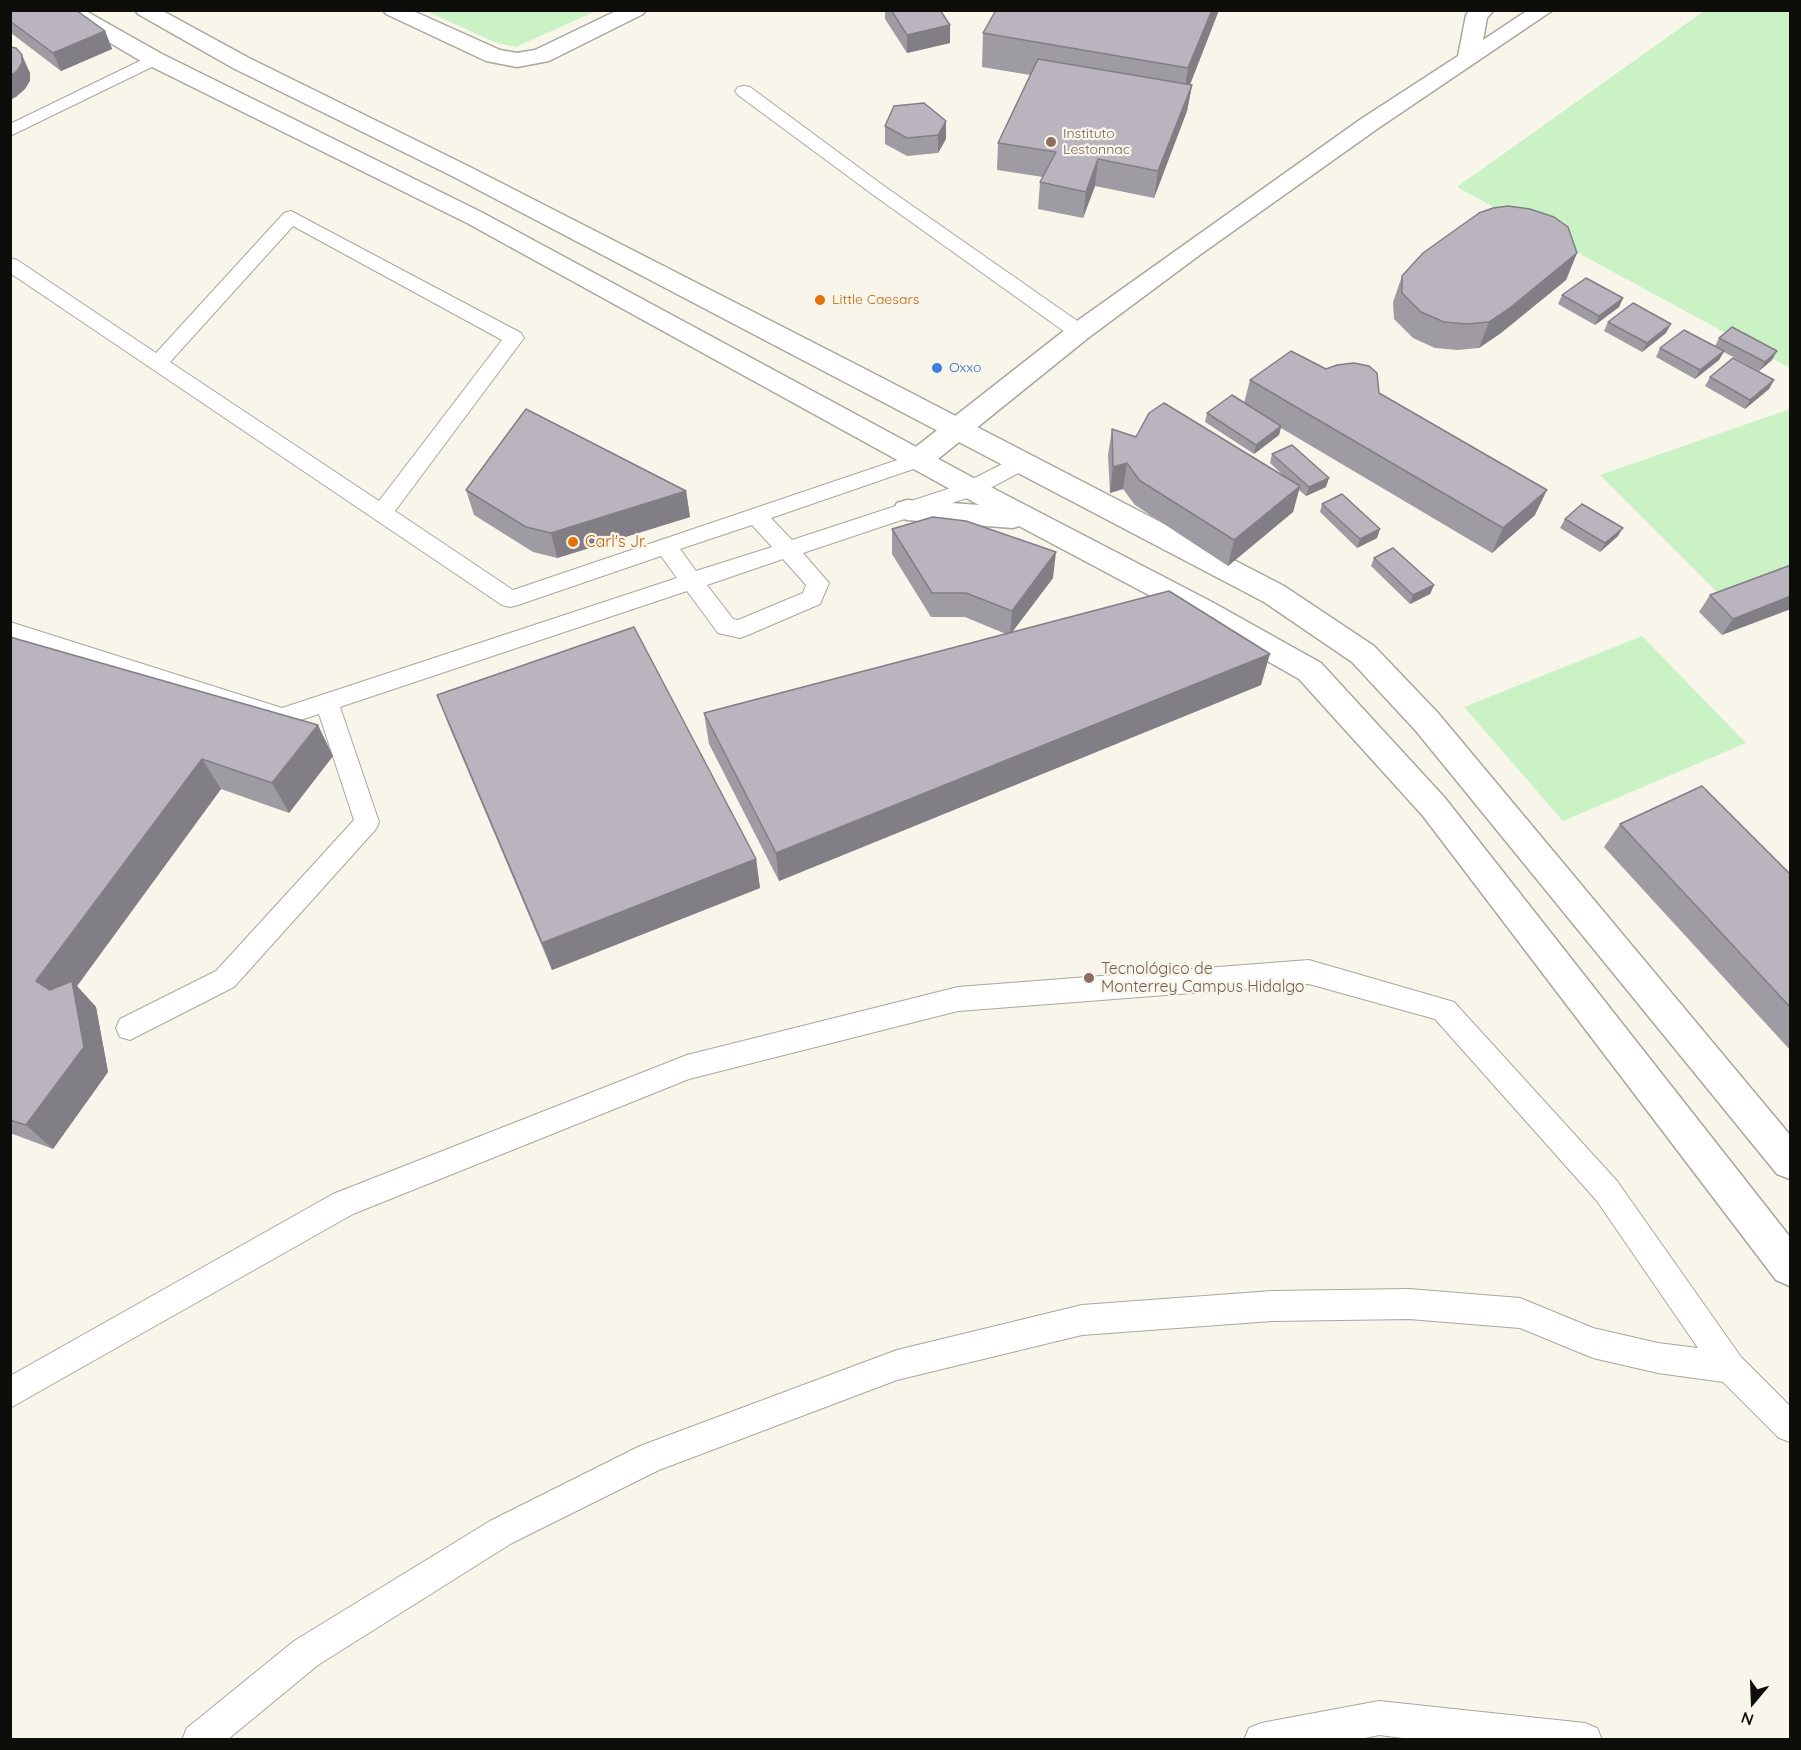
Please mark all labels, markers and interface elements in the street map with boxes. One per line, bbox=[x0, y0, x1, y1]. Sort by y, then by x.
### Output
place label: Instituto Lestonnac bbox=[1063, 126, 1130, 158]
marker: Instituto Lestonnac bbox=[1044, 135, 1058, 149]
place label: Little Caesars bbox=[832, 292, 919, 308]
marker: Little Caesars bbox=[813, 293, 827, 307]
place label: Oxxo bbox=[949, 360, 981, 376]
marker: Oxxo bbox=[930, 361, 944, 375]
place label: Carl's Jr. bbox=[585, 532, 646, 552]
marker: Carl's Jr. bbox=[566, 535, 580, 549]
place label: Tecnológico de Monterrey Campus Hidalgo bbox=[1101, 959, 1305, 997]
marker: Tecnológico de Monterrey Campus Hidalgo bbox=[1082, 971, 1096, 985]
north arrow bbox=[1723, 1672, 1783, 1732]
text: N bbox=[1738, 1708, 1756, 1730]

